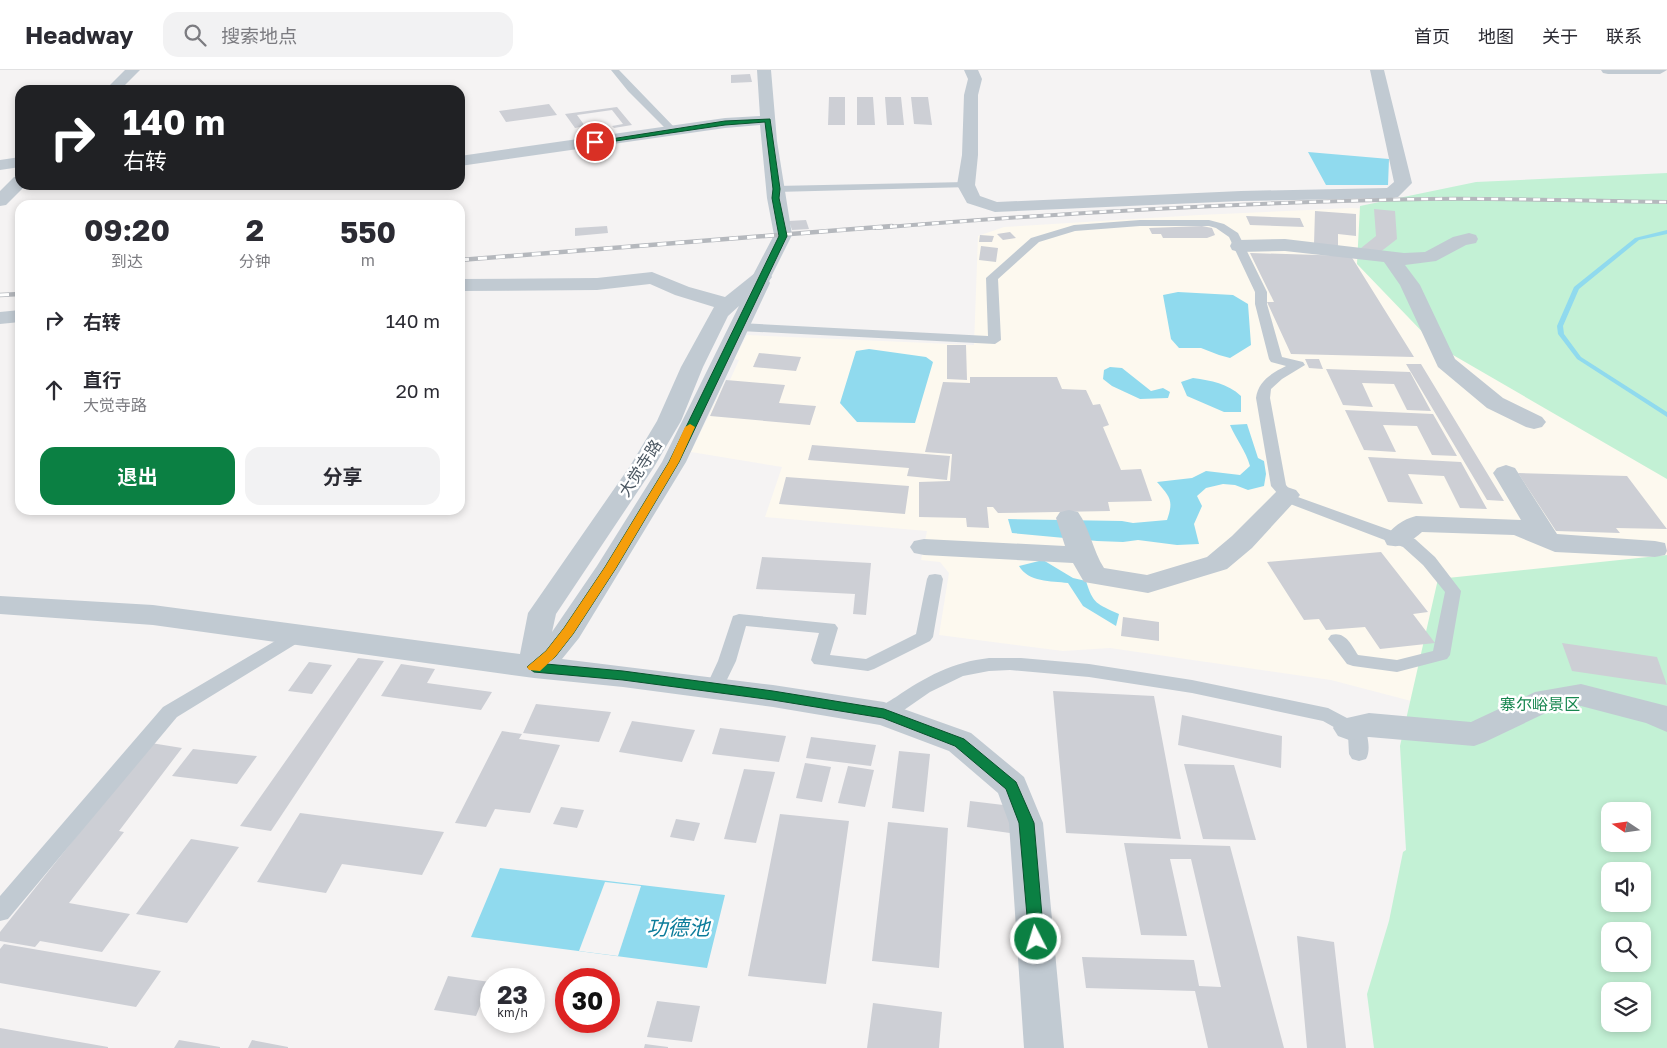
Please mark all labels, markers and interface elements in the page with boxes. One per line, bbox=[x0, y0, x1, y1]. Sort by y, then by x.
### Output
search box bbox=[163, 12, 513, 57]
text: Headway bbox=[25, 20, 133, 49]
icon: search bbox=[181, 21, 209, 49]
text: 搜索地点 bbox=[221, 24, 297, 47]
text: 首页 bbox=[1414, 25, 1450, 47]
text: 地图 bbox=[1478, 25, 1514, 47]
text: 关于 bbox=[1542, 25, 1578, 47]
text: 联系 bbox=[1606, 25, 1642, 47]
text: 140 m bbox=[123, 101, 225, 143]
icon: right bbox=[40, 105, 105, 170]
pin bbox=[574, 121, 616, 163]
icon: arrive bbox=[581, 128, 609, 156]
text: 右转 bbox=[123, 147, 167, 174]
text: 09:20 bbox=[84, 212, 170, 248]
text: 2 bbox=[246, 212, 264, 248]
text: 550 bbox=[340, 214, 396, 250]
text: m bbox=[361, 250, 375, 270]
text: 到达 bbox=[111, 251, 143, 271]
text: 分钟 bbox=[239, 251, 271, 271]
icon: right bbox=[40, 306, 68, 334]
text: 140 m bbox=[386, 309, 440, 332]
text: 右转 bbox=[83, 310, 121, 333]
text: 直行 bbox=[83, 368, 121, 391]
icon: ahead bbox=[40, 376, 68, 404]
text: 20 m bbox=[396, 379, 440, 402]
text: 大觉寺路 bbox=[83, 395, 147, 415]
street label: 大觉寺路 bbox=[614, 436, 666, 500]
button: 退出 bbox=[40, 447, 235, 505]
button: 分享 bbox=[245, 447, 440, 505]
park label: 寨尔峪景区 bbox=[1500, 694, 1580, 714]
north arrow bbox=[1601, 802, 1651, 852]
map controls bbox=[1601, 802, 1651, 1032]
button: sound bbox=[1601, 862, 1651, 912]
position arrow bbox=[1009, 912, 1061, 964]
water label: 功德池 bbox=[647, 914, 711, 940]
button: search bbox=[1601, 922, 1651, 972]
speed limit sign: 30 bbox=[555, 968, 620, 1033]
text: 23 bbox=[497, 979, 528, 1010]
button: layers bbox=[1601, 982, 1651, 1032]
text: km/h bbox=[497, 1005, 528, 1020]

